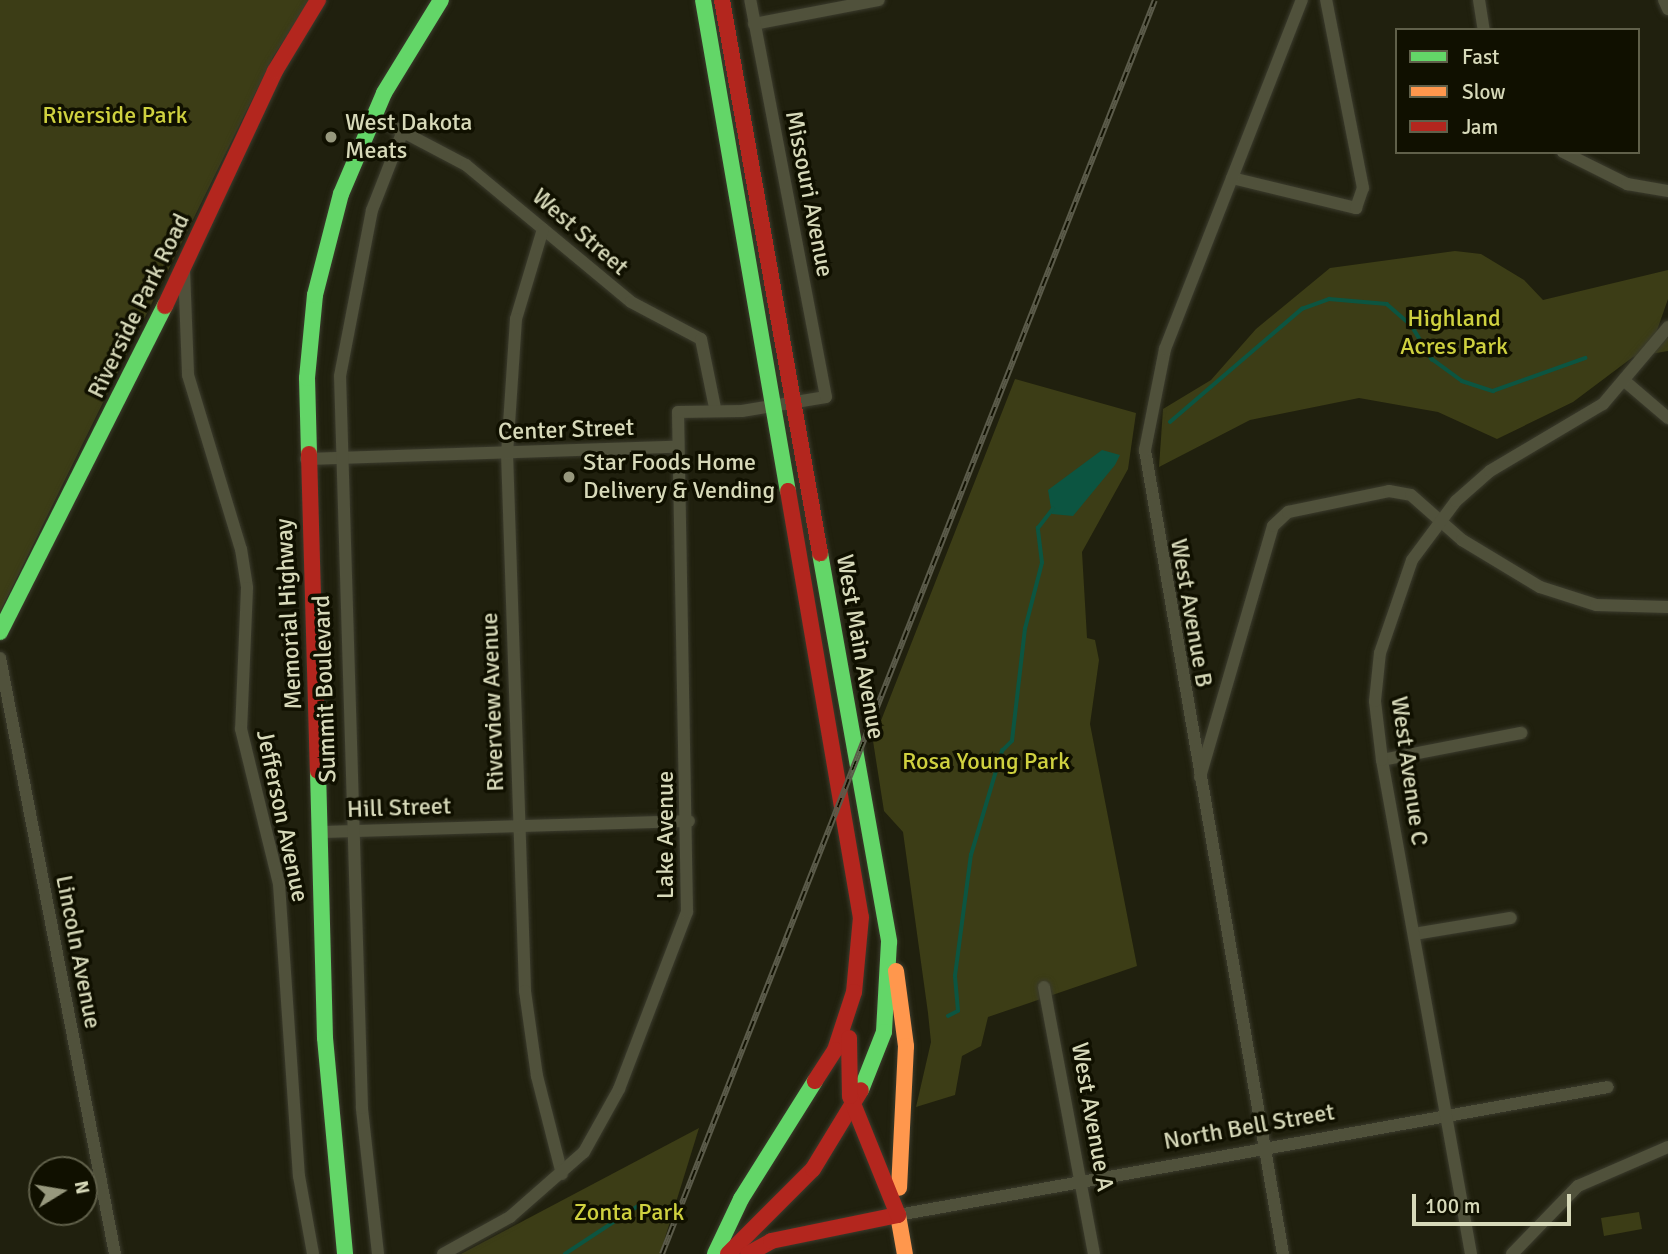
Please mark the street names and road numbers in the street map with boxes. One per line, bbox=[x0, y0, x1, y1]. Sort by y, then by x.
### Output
street label: Missouri Avenue bbox=[779, 109, 839, 279]
street label: West Street bbox=[526, 182, 634, 282]
street label: Riverside Park Road bbox=[82, 209, 196, 403]
street label: Center Street bbox=[497, 413, 635, 447]
street label: Memorial Highway bbox=[270, 518, 308, 710]
street label: West Avenue B bbox=[1164, 536, 1218, 690]
street label: West Main Avenue bbox=[830, 552, 890, 742]
street label: Summit Boulevard bbox=[307, 595, 343, 783]
street label: Riverview Avenue bbox=[475, 612, 511, 792]
street label: West Avenue C bbox=[1384, 694, 1434, 848]
street label: Jefferson Avenue bbox=[250, 727, 314, 905]
street label: Lake Avenue bbox=[652, 771, 680, 899]
street label: Hill Street bbox=[346, 792, 452, 824]
street label: Lincoln Avenue bbox=[49, 873, 107, 1031]
street label: West Avenue A bbox=[1065, 1040, 1119, 1194]
street label: North Bell Street bbox=[1161, 1098, 1337, 1156]

